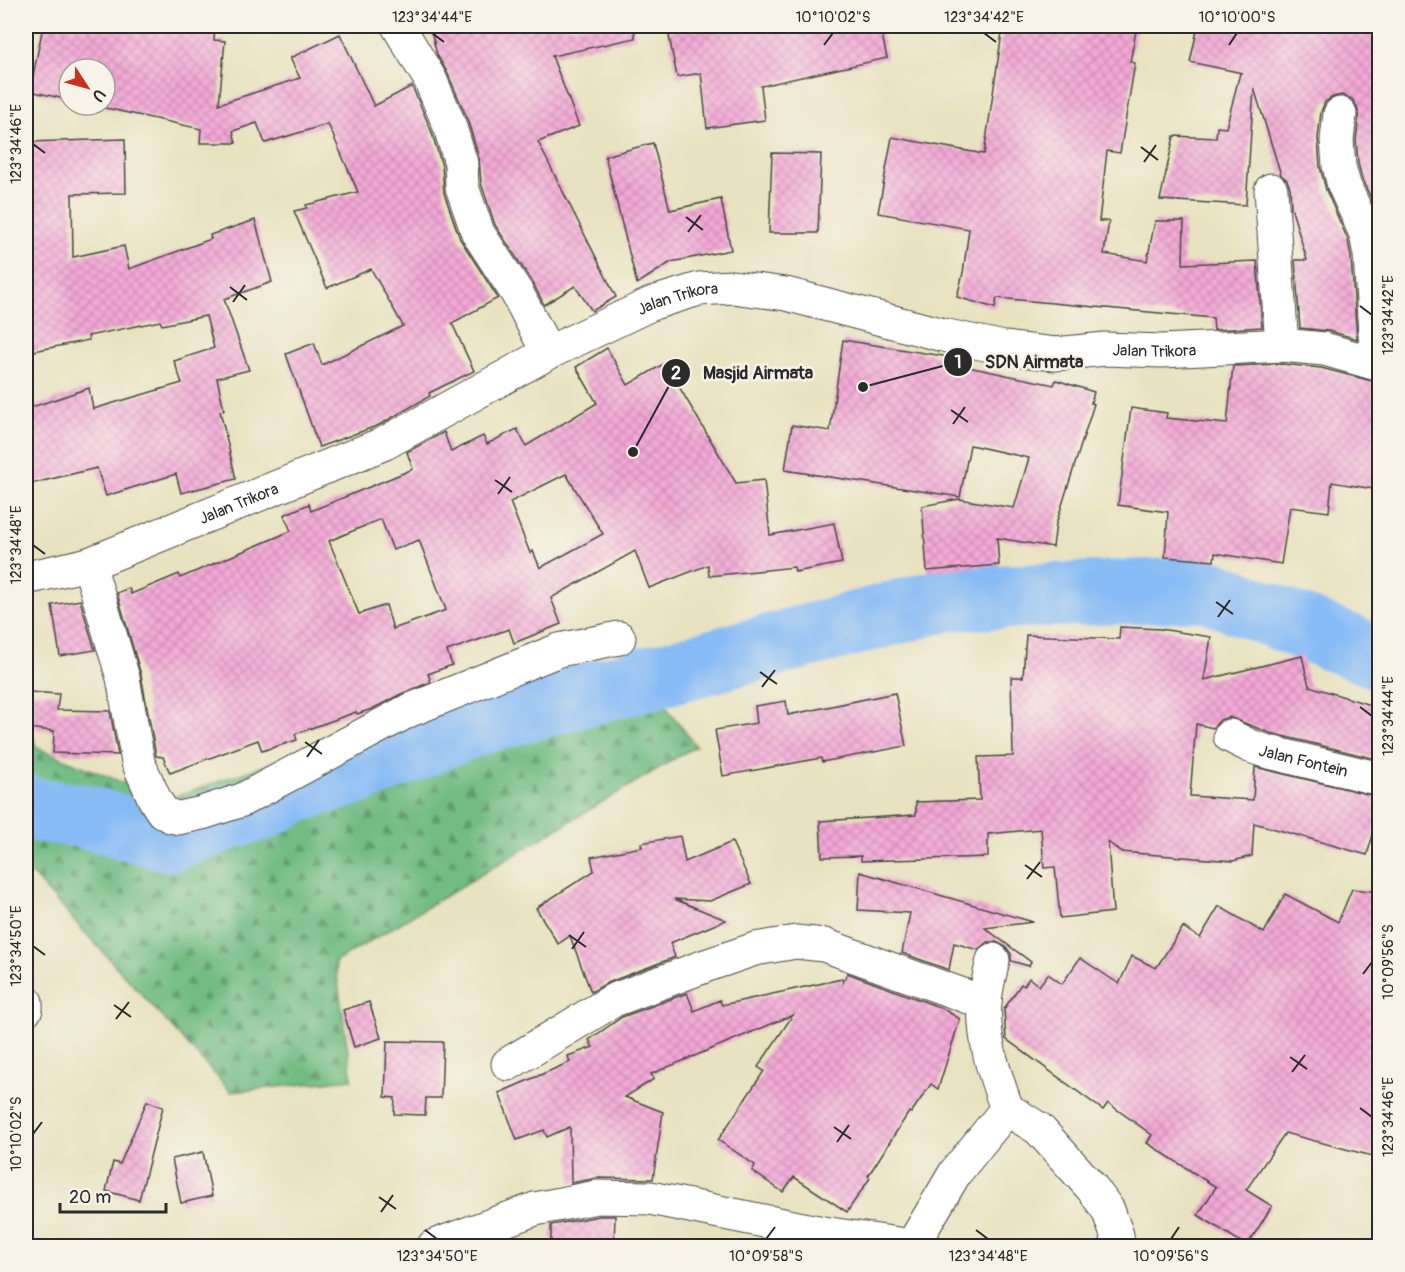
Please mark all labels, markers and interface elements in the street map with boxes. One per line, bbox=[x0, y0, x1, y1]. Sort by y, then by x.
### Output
text: 123°34'44"E bbox=[392, 8, 472, 27]
text: 10°10'02"S bbox=[795, 8, 871, 27]
text: 123°34'42"E bbox=[944, 8, 1024, 27]
text: 10°10'00"S bbox=[1198, 8, 1276, 27]
north arrow bbox=[57, 57, 117, 117]
text: U bbox=[87, 85, 110, 106]
text: 123°34'46"E bbox=[7, 104, 26, 184]
text: 123°34'42"E bbox=[1379, 275, 1398, 355]
street label: Jalan Trikora bbox=[634, 279, 719, 320]
street label: Jalan Trikora bbox=[1112, 340, 1197, 362]
callout: SDN Airmata bbox=[943, 344, 1096, 380]
text: 1 bbox=[954, 351, 962, 374]
text: SDN Airmata bbox=[985, 351, 1084, 374]
callout: Masjid Airmata bbox=[661, 355, 825, 391]
text: 2 bbox=[671, 362, 681, 385]
text: Masjid Airmata bbox=[703, 362, 814, 385]
street label: Jalan Trikora bbox=[196, 479, 281, 529]
text: 123°34'48"E bbox=[7, 505, 26, 584]
text: 123°34'44"E bbox=[1379, 676, 1398, 756]
street label: Jalan Fontein bbox=[1256, 741, 1350, 782]
text: 123°34'50"E bbox=[7, 905, 26, 987]
text: 10°09'56"S bbox=[1379, 924, 1398, 1000]
text: 123°34'46"E bbox=[1379, 1077, 1398, 1157]
text: 10°10'02"S bbox=[7, 1096, 26, 1172]
scale bar bbox=[60, 1176, 166, 1214]
text: 20 m bbox=[69, 1186, 111, 1209]
text: 123°34'50"E bbox=[396, 1247, 478, 1266]
text: 10°09'58"S bbox=[729, 1247, 803, 1266]
text: 123°34'48"E bbox=[949, 1247, 1028, 1266]
text: 10°09'56"S bbox=[1133, 1247, 1209, 1266]

